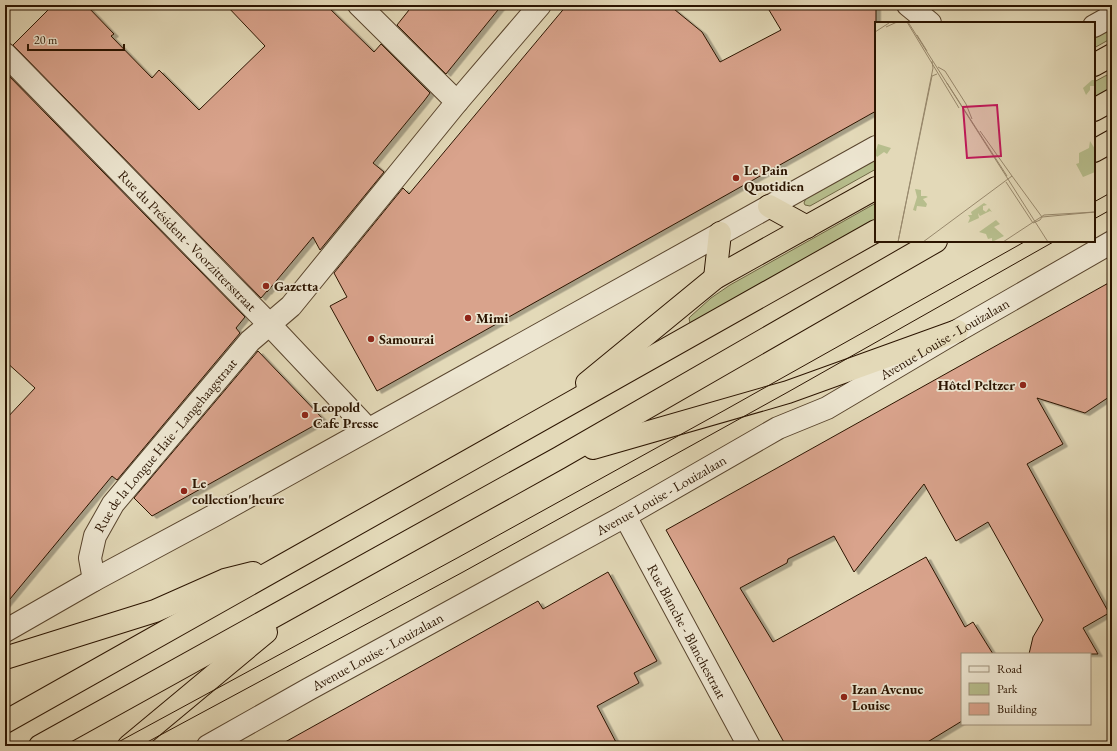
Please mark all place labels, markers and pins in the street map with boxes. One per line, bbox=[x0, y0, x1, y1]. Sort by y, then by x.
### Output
place label: Le Pain Quotidien bbox=[744, 161, 804, 195]
marker: Le Pain Quotidien bbox=[731, 173, 741, 183]
place label: Gazetta bbox=[274, 277, 319, 295]
marker: Gazetta bbox=[261, 281, 271, 291]
place label: Mimi bbox=[476, 309, 508, 327]
marker: Mimi bbox=[463, 313, 473, 323]
place label: Samourai bbox=[379, 330, 434, 348]
marker: Samourai bbox=[366, 334, 376, 344]
place label: Hôtel Peltzer bbox=[938, 376, 1015, 394]
marker: Hôtel Peltzer bbox=[1018, 380, 1028, 390]
place label: Leopold Cafe Presse bbox=[313, 398, 379, 432]
marker: Leopold Cafe Presse bbox=[300, 410, 310, 420]
place label: Le collection'heure bbox=[192, 474, 285, 508]
marker: Le collection'heure bbox=[179, 486, 189, 496]
place label: Izan Avenue Louise bbox=[852, 680, 924, 714]
marker: Izan Avenue Louise bbox=[839, 692, 849, 702]

